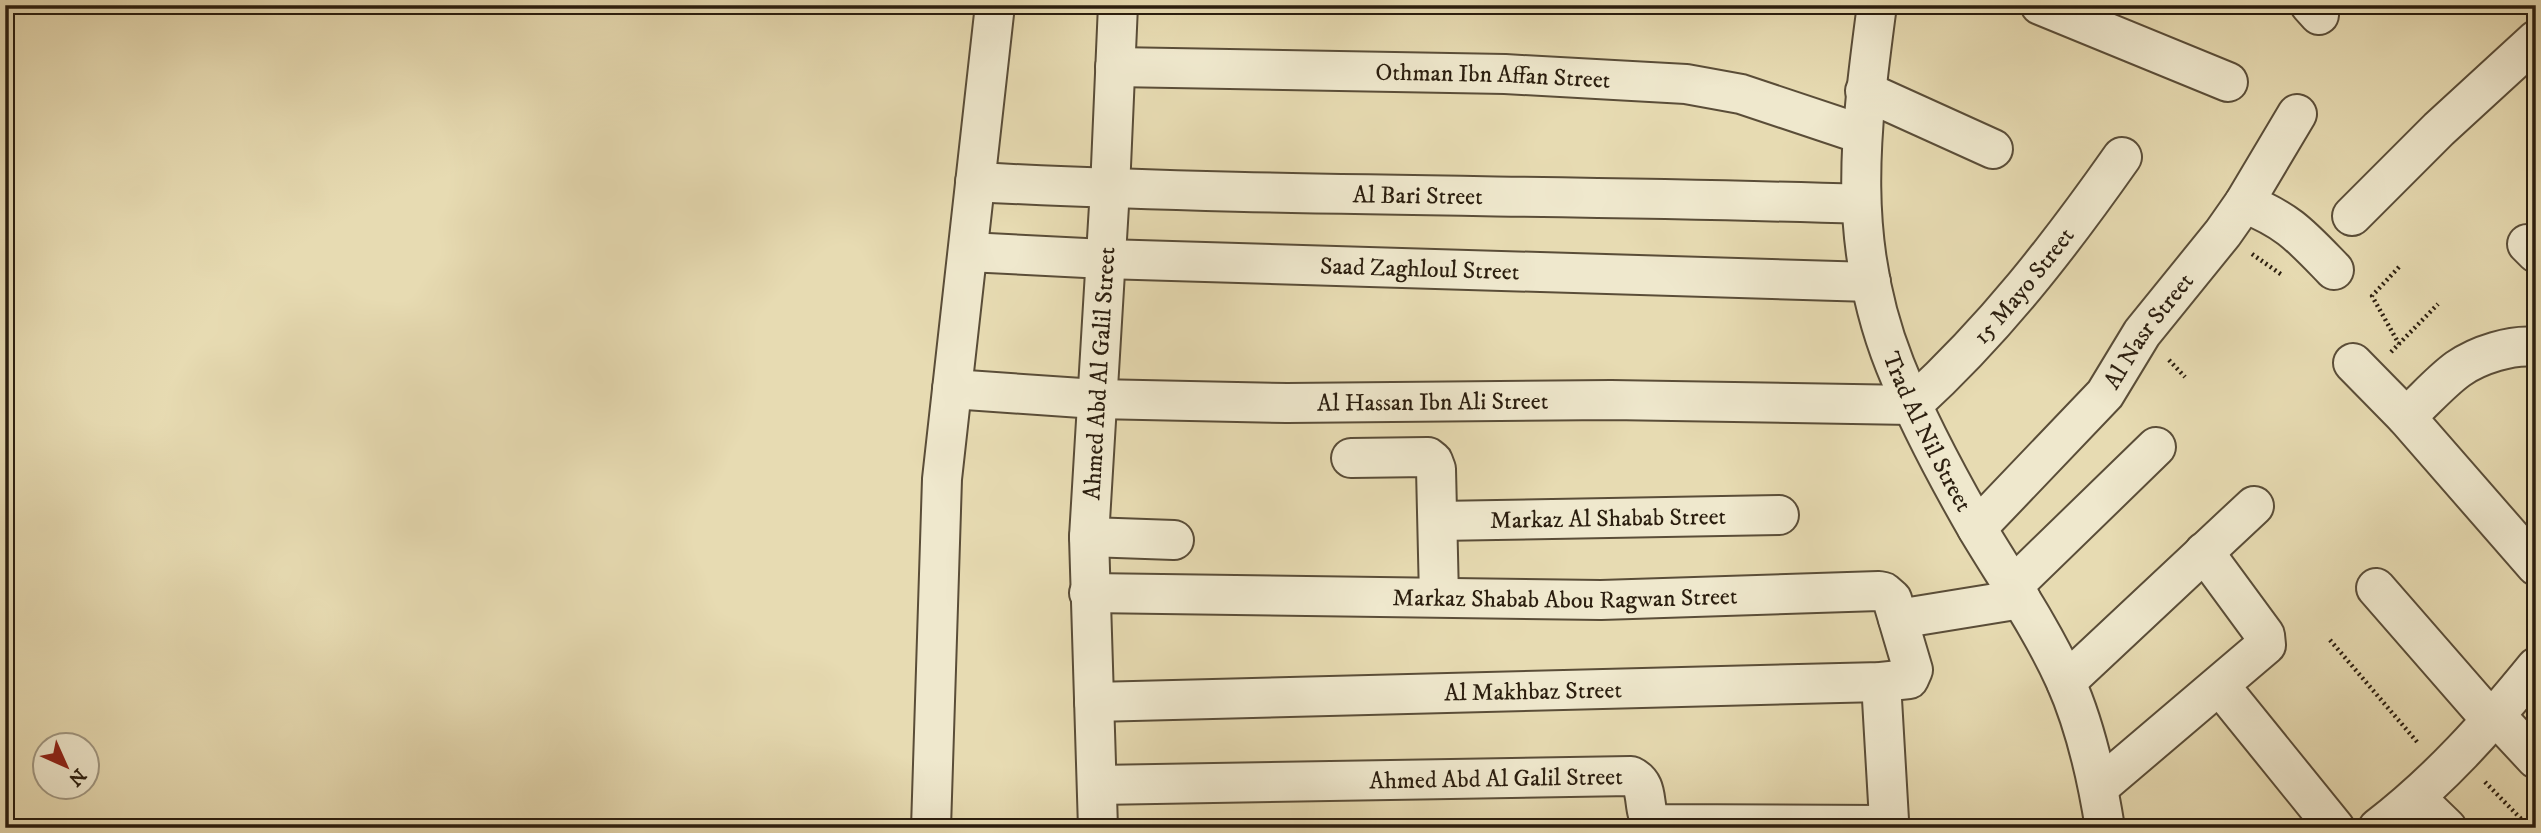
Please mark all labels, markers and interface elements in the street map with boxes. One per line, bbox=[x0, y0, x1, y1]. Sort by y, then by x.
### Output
street label: Othman Ibn Affan Street bbox=[1375, 58, 1612, 96]
street label: Al Bari Street bbox=[1352, 180, 1483, 212]
street label: 15 Mayo Street bbox=[1967, 222, 2082, 351]
street label: Ahmed Abd Al Galil Street bbox=[1077, 246, 1123, 501]
street label: Saad Zaghloul Street bbox=[1319, 251, 1520, 287]
street label: Al Nasr Street bbox=[2098, 267, 2201, 395]
street label: Trad Al Nil Street bbox=[1875, 348, 1979, 518]
street label: Al Hassan Ibn Ali Street bbox=[1317, 387, 1549, 419]
street label: Markaz Al Shabab Street bbox=[1490, 502, 1727, 536]
street label: Markaz Shabab Abou Ragwan Street bbox=[1392, 582, 1738, 616]
street label: Al Makhbaz Street bbox=[1444, 675, 1623, 709]
north arrow bbox=[32, 732, 102, 802]
street label: Ahmed Abd Al Galil Street bbox=[1369, 762, 1623, 796]
text: N bbox=[63, 763, 91, 791]

